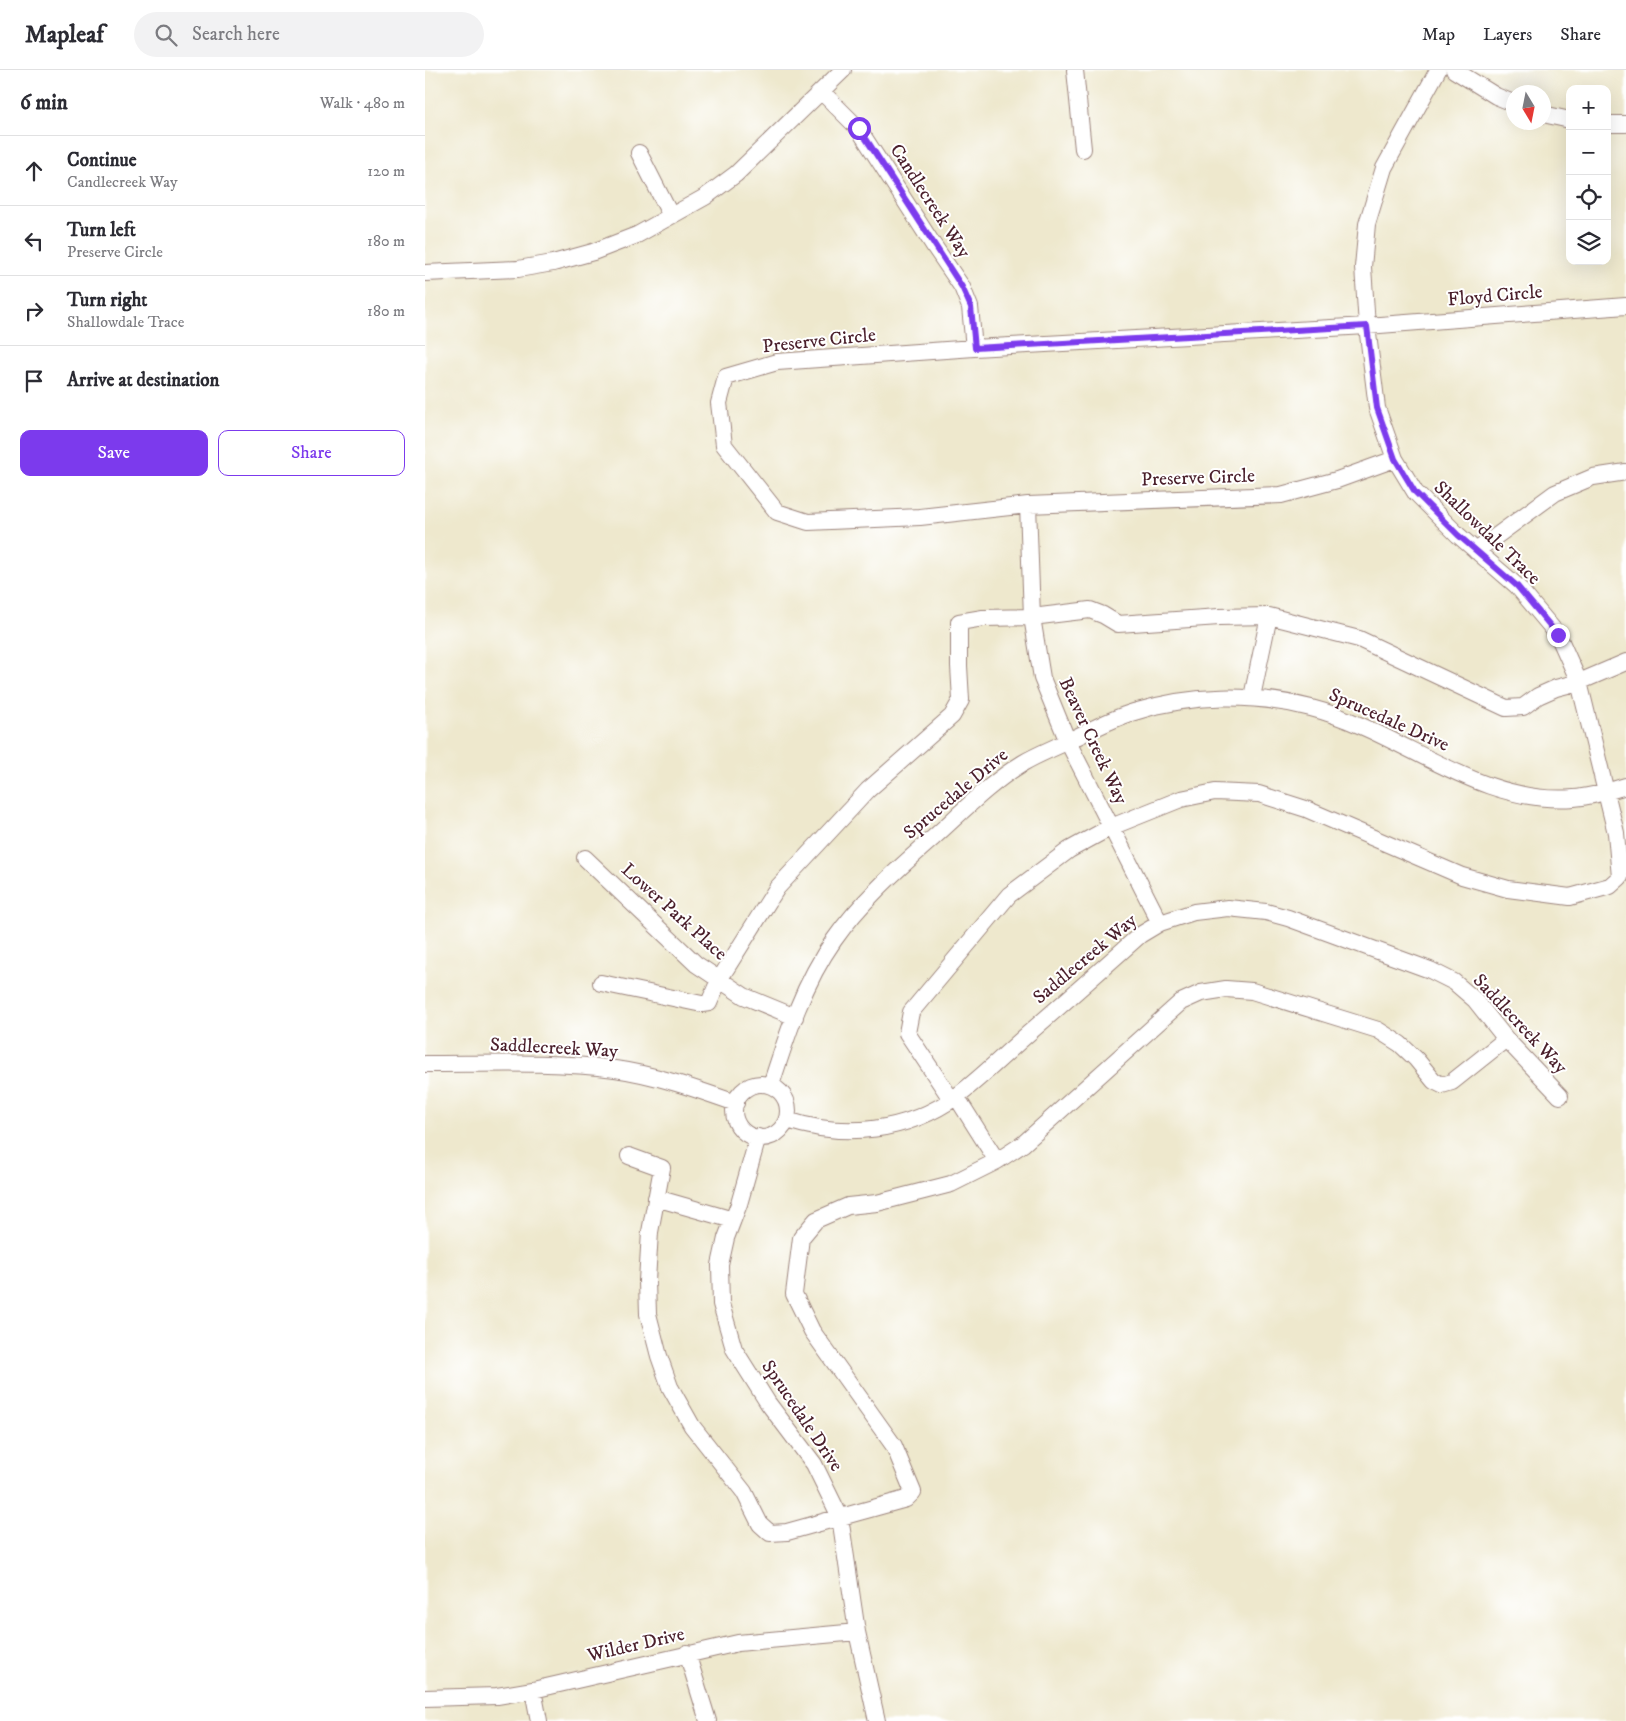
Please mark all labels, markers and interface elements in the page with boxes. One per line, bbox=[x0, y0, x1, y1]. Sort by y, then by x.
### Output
search box bbox=[134, 12, 484, 57]
text: Mapleaf bbox=[25, 20, 104, 50]
icon: search bbox=[152, 21, 180, 49]
text: Search here bbox=[192, 23, 280, 46]
text: Map bbox=[1422, 24, 1455, 46]
text: Layers bbox=[1483, 24, 1532, 46]
text: Share bbox=[1560, 24, 1601, 46]
north arrow bbox=[1506, 85, 1551, 130]
map controls bbox=[1566, 85, 1611, 265]
button: + bbox=[1566, 85, 1611, 130]
text: 6 min bbox=[20, 90, 68, 116]
text: Walk · 480 m bbox=[320, 93, 405, 113]
route start bbox=[848, 117, 871, 140]
button: − bbox=[1566, 130, 1611, 175]
street label: Candlecreek Way bbox=[885, 140, 976, 263]
text: Continue bbox=[67, 149, 137, 172]
icon: ahead bbox=[20, 157, 48, 185]
text: 120 m bbox=[367, 161, 405, 181]
text: Candlecreek Way bbox=[67, 172, 178, 192]
button: locate bbox=[1566, 175, 1611, 220]
text: Turn left bbox=[67, 219, 136, 242]
button: layers bbox=[1566, 220, 1611, 265]
icon: left bbox=[20, 227, 48, 255]
text: 180 m bbox=[367, 231, 405, 251]
text: Preserve Circle bbox=[67, 242, 163, 262]
street label: Floyd Circle bbox=[1447, 280, 1544, 312]
text: Turn right bbox=[67, 289, 147, 312]
icon: right bbox=[20, 297, 48, 325]
text: 180 m bbox=[367, 301, 405, 321]
text: Shallowdale Trace bbox=[67, 312, 184, 332]
street label: Preserve Circle bbox=[761, 324, 877, 358]
icon: arrive bbox=[20, 367, 48, 395]
text: Arrive at destination bbox=[67, 369, 219, 392]
button: Save bbox=[20, 430, 208, 476]
button: Share bbox=[218, 430, 405, 476]
street label: Preserve Circle bbox=[1141, 465, 1255, 491]
street label: Shallowdale Trace bbox=[1429, 476, 1545, 590]
route end bbox=[1547, 624, 1570, 647]
street label: Beaver Creek Way bbox=[1054, 674, 1133, 809]
street label: Sprucedale Drive bbox=[1325, 683, 1453, 757]
street label: Sprucedale Drive bbox=[899, 744, 1013, 844]
street label: Lower Park Place bbox=[616, 858, 732, 966]
street label: Saddlecreek Way bbox=[1028, 908, 1142, 1009]
street label: Saddlecreek Way bbox=[1468, 969, 1573, 1079]
street label: Saddlecreek Way bbox=[489, 1033, 620, 1063]
street label: Sprucedale Drive bbox=[756, 1356, 848, 1476]
street label: Wilder Drive bbox=[584, 1623, 687, 1668]

